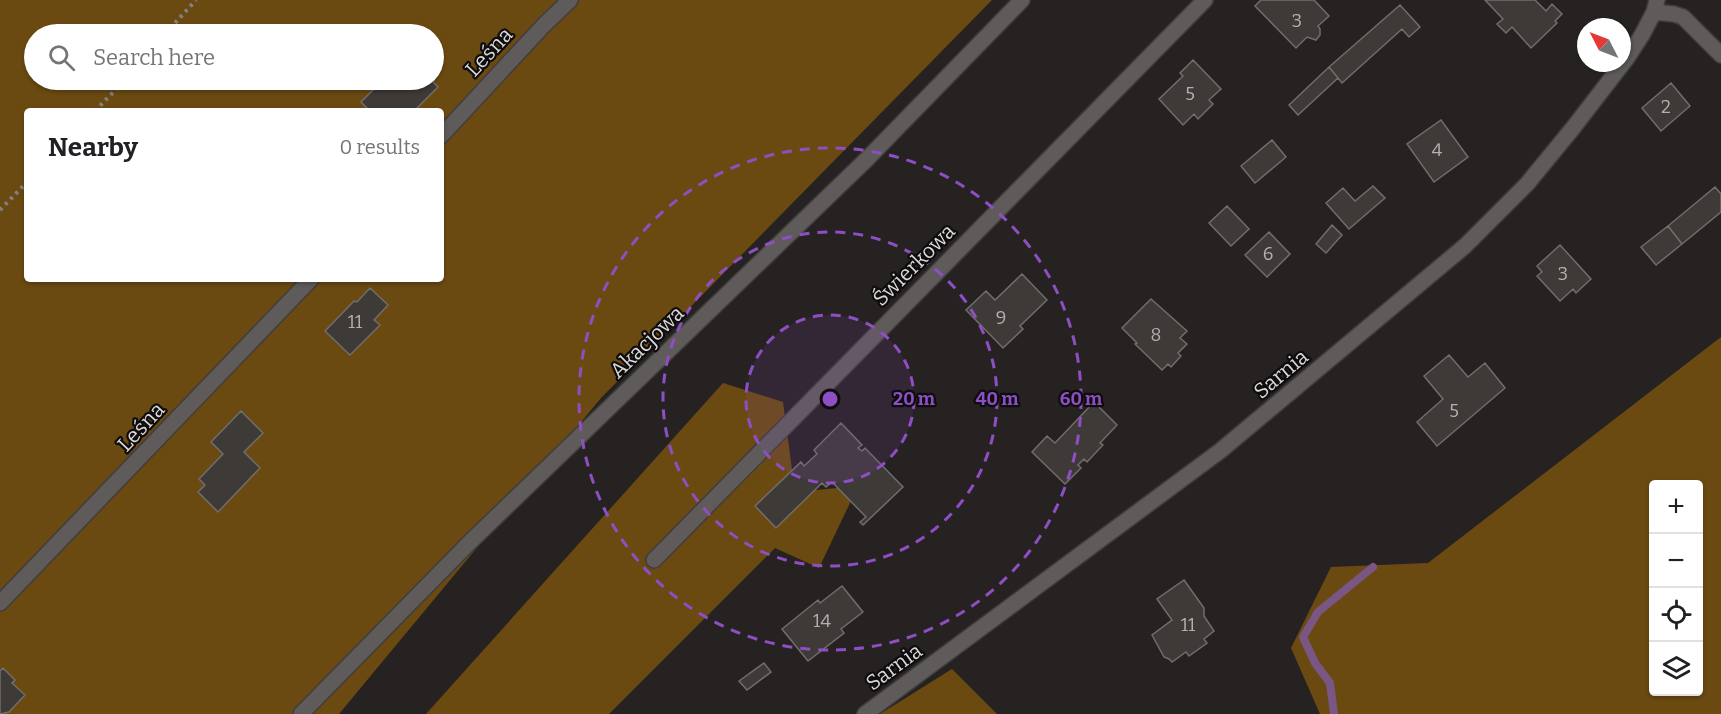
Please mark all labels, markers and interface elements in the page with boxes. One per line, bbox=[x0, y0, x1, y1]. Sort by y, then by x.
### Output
house number: 3 bbox=[1292, 10, 1302, 32]
north arrow bbox=[1577, 18, 1631, 72]
street label: Leśna bbox=[460, 22, 519, 82]
search box bbox=[24, 24, 444, 90]
icon: search bbox=[45, 41, 78, 74]
text: Search here bbox=[93, 44, 215, 71]
house number: 5 bbox=[1185, 83, 1195, 105]
house number: 2 bbox=[1661, 96, 1671, 118]
text: Nearby bbox=[48, 132, 138, 163]
text: 0 results bbox=[340, 135, 420, 159]
house number: 4 bbox=[1432, 139, 1443, 161]
street label: Świerkowa bbox=[867, 218, 961, 312]
house number: 6 bbox=[1263, 243, 1273, 265]
house number: 3 bbox=[1558, 263, 1568, 285]
street label: Akacjowa bbox=[604, 300, 690, 384]
house number: 9 bbox=[996, 307, 1006, 329]
house number: 11 bbox=[348, 311, 363, 333]
house number: 8 bbox=[1151, 324, 1161, 346]
street label: Sarnia bbox=[1248, 343, 1314, 404]
text: 20 m bbox=[893, 388, 935, 410]
text: 40 m bbox=[976, 388, 1018, 410]
text: 60 m bbox=[1060, 388, 1102, 410]
centre of rings bbox=[820, 389, 840, 409]
street label: Leśna bbox=[112, 397, 171, 457]
house number: 5 bbox=[1449, 400, 1459, 422]
map controls bbox=[1649, 480, 1703, 696]
button: + bbox=[1649, 480, 1703, 534]
button: − bbox=[1649, 534, 1703, 588]
button: locate bbox=[1649, 588, 1703, 642]
house number: 14 bbox=[813, 610, 831, 632]
house number: 11 bbox=[1181, 614, 1196, 636]
street label: Sarnia bbox=[861, 638, 928, 696]
button: layers bbox=[1649, 642, 1703, 696]

